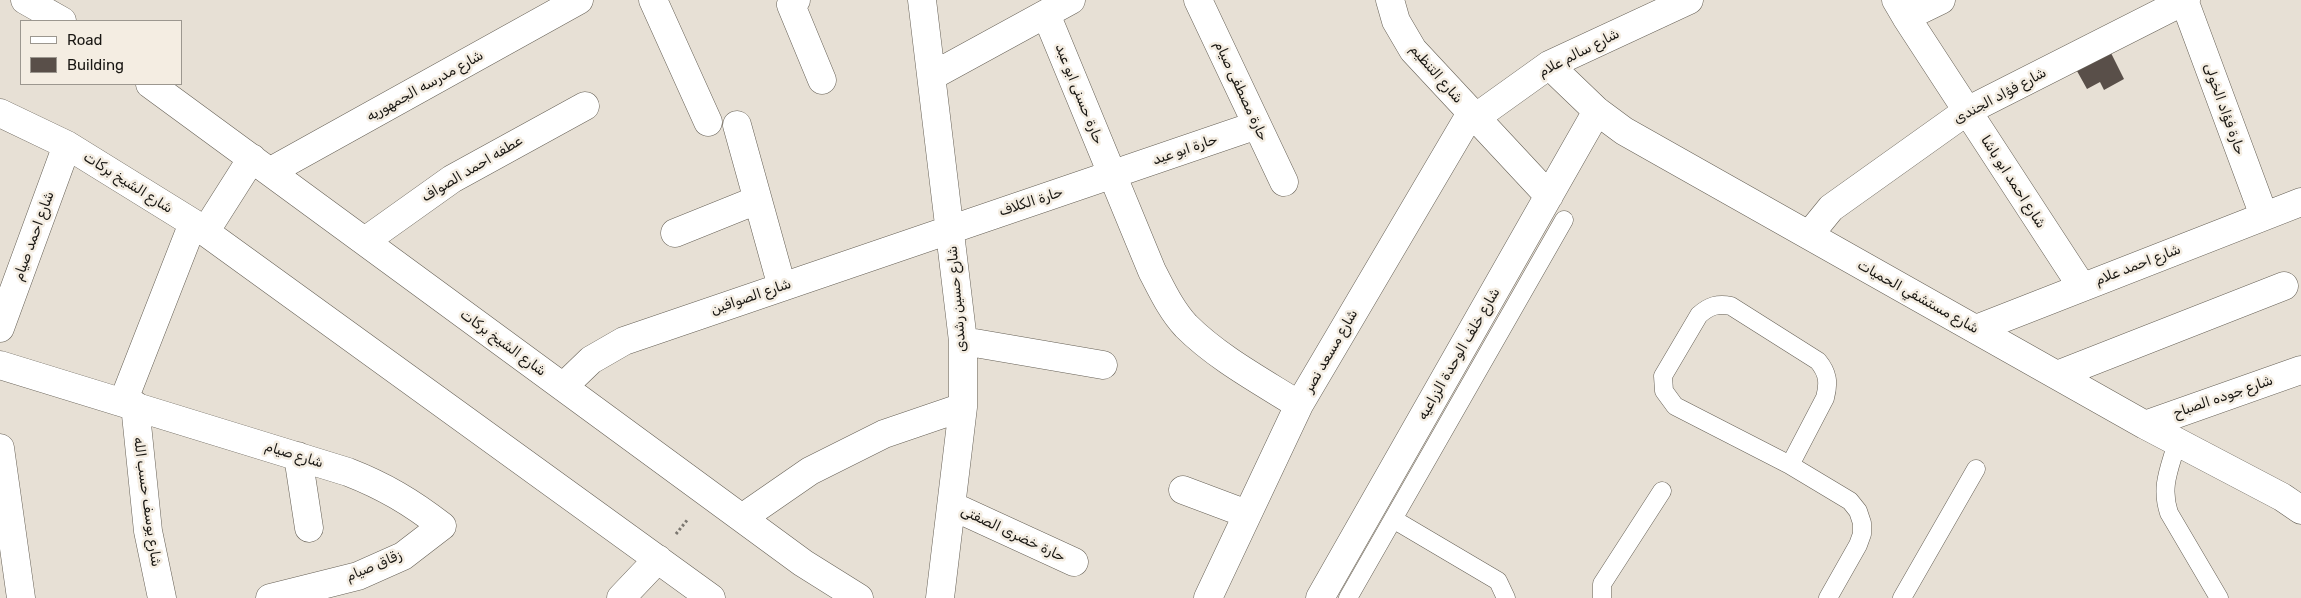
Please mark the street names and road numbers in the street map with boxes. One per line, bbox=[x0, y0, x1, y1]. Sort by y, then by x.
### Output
street label: شارع سالم علام bbox=[1536, 25, 1622, 81]
street label: حارة مصطفى صيام bbox=[1211, 38, 1271, 144]
street label: حارة حسنى ابو عبد bbox=[1051, 41, 1107, 147]
street label: شارع التنظيم bbox=[1406, 41, 1466, 107]
street label: شارع مدرسه الجمهوريه bbox=[364, 47, 486, 125]
street label: حارة فؤاد الخولى bbox=[2200, 61, 2248, 157]
street label: شارع فؤاد الجندى bbox=[1951, 64, 2049, 128]
street label: حارة ابو عيد bbox=[1150, 131, 1220, 169]
street label: عطفه احمد الصواف bbox=[419, 132, 525, 206]
street label: شارع احمد ابو باشا bbox=[1977, 133, 2049, 231]
street label: شارع الشيخ بركات bbox=[80, 149, 176, 217]
street label: حارة الكلاف bbox=[997, 184, 1065, 220]
street label: شارع احمد صيام bbox=[10, 189, 58, 283]
street label: شارع احمد علام bbox=[2093, 241, 2183, 289]
street label: شارع حسين رشدى bbox=[944, 245, 970, 353]
street label: شارع مستشفي الحميات bbox=[1854, 257, 1982, 337]
street label: شارع الصوافين bbox=[709, 275, 793, 319]
street label: شارع خلف الوحدة الزراعيه bbox=[1414, 285, 1504, 423]
street label: شارع الشيخ بركات bbox=[457, 306, 549, 380]
street label: شارع مسعد نصر bbox=[1300, 306, 1362, 396]
street label: شارع جوده الصباح bbox=[2171, 372, 2275, 422]
street label: شارع يوسف حسب الله bbox=[130, 436, 164, 568]
street label: شارع صيام bbox=[263, 438, 325, 472]
street label: حارة خضرى الصفتى bbox=[958, 502, 1068, 566]
street label: زقاق صيام bbox=[344, 547, 404, 585]

